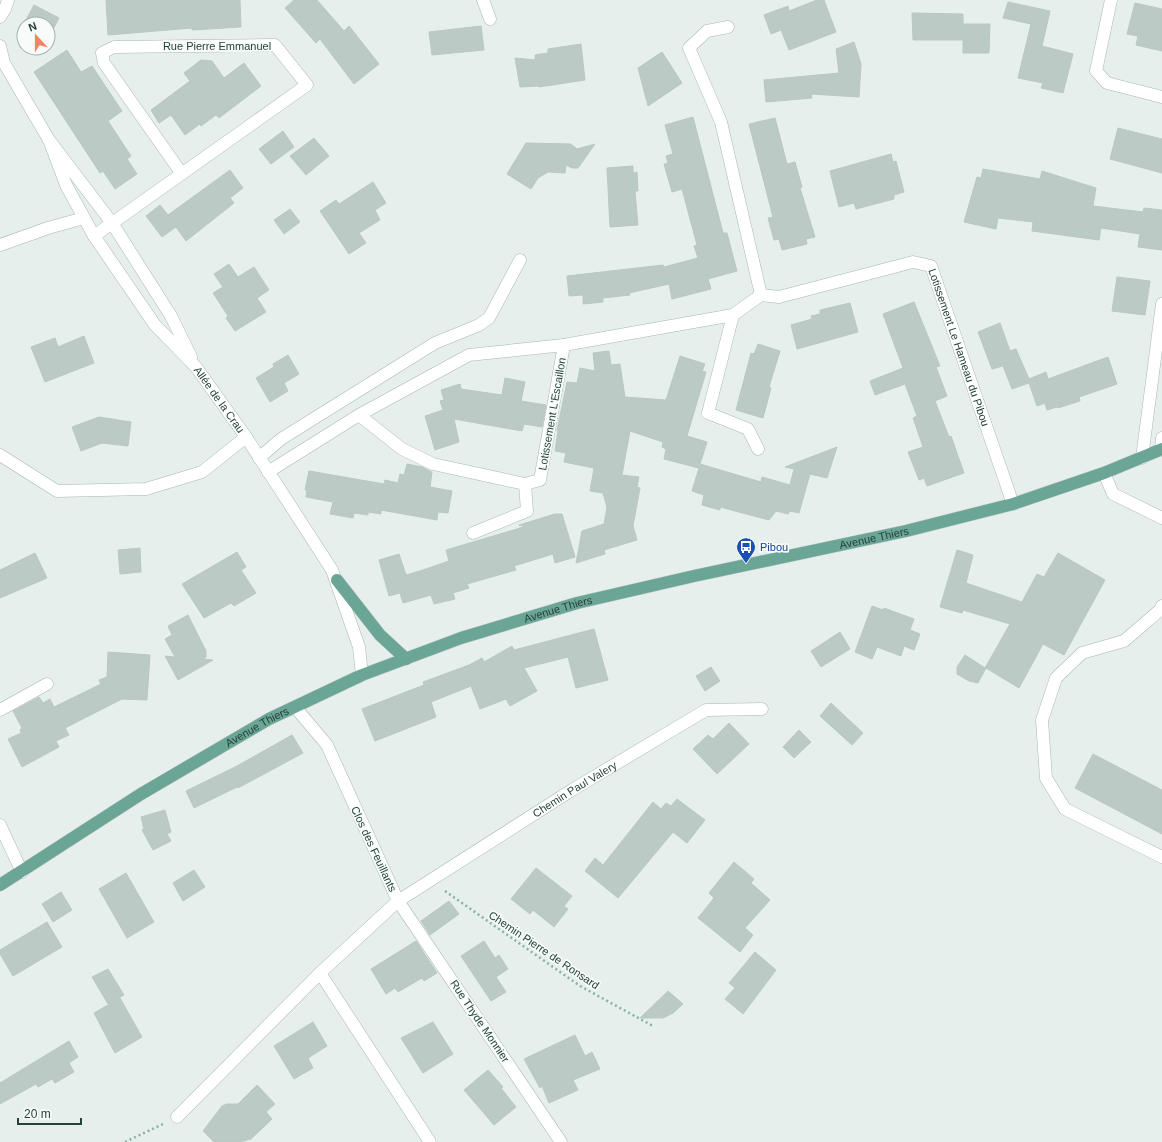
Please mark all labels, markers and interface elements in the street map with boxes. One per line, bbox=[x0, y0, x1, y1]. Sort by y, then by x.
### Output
north arrow bbox=[16, 16, 56, 56]
text: N bbox=[27, 20, 38, 34]
street label: Rue Pierre Emmanuel bbox=[163, 40, 271, 52]
street label: Lotissement Le Hameau du Pibou bbox=[926, 267, 992, 428]
street label: Lotissement L'Escaillon bbox=[536, 357, 568, 471]
street label: Allée de la Crau bbox=[192, 364, 247, 435]
street label: Avenue Thiers bbox=[838, 524, 910, 551]
bus stop icon: Pibou bbox=[735, 536, 757, 564]
place label: Pibou bbox=[760, 541, 788, 553]
street label: Avenue Thiers bbox=[522, 594, 594, 625]
street label: Avenue Thiers bbox=[223, 704, 291, 749]
street label: Chemin Paul Valery bbox=[530, 758, 619, 820]
street label: Clos des Feuillants bbox=[349, 804, 399, 894]
street label: Chemin Pierre de Ronsard bbox=[487, 909, 601, 991]
street label: Rue Thyde Monnier bbox=[448, 978, 512, 1065]
scale bar bbox=[18, 1100, 81, 1126]
text: 20 m bbox=[24, 1107, 51, 1121]

